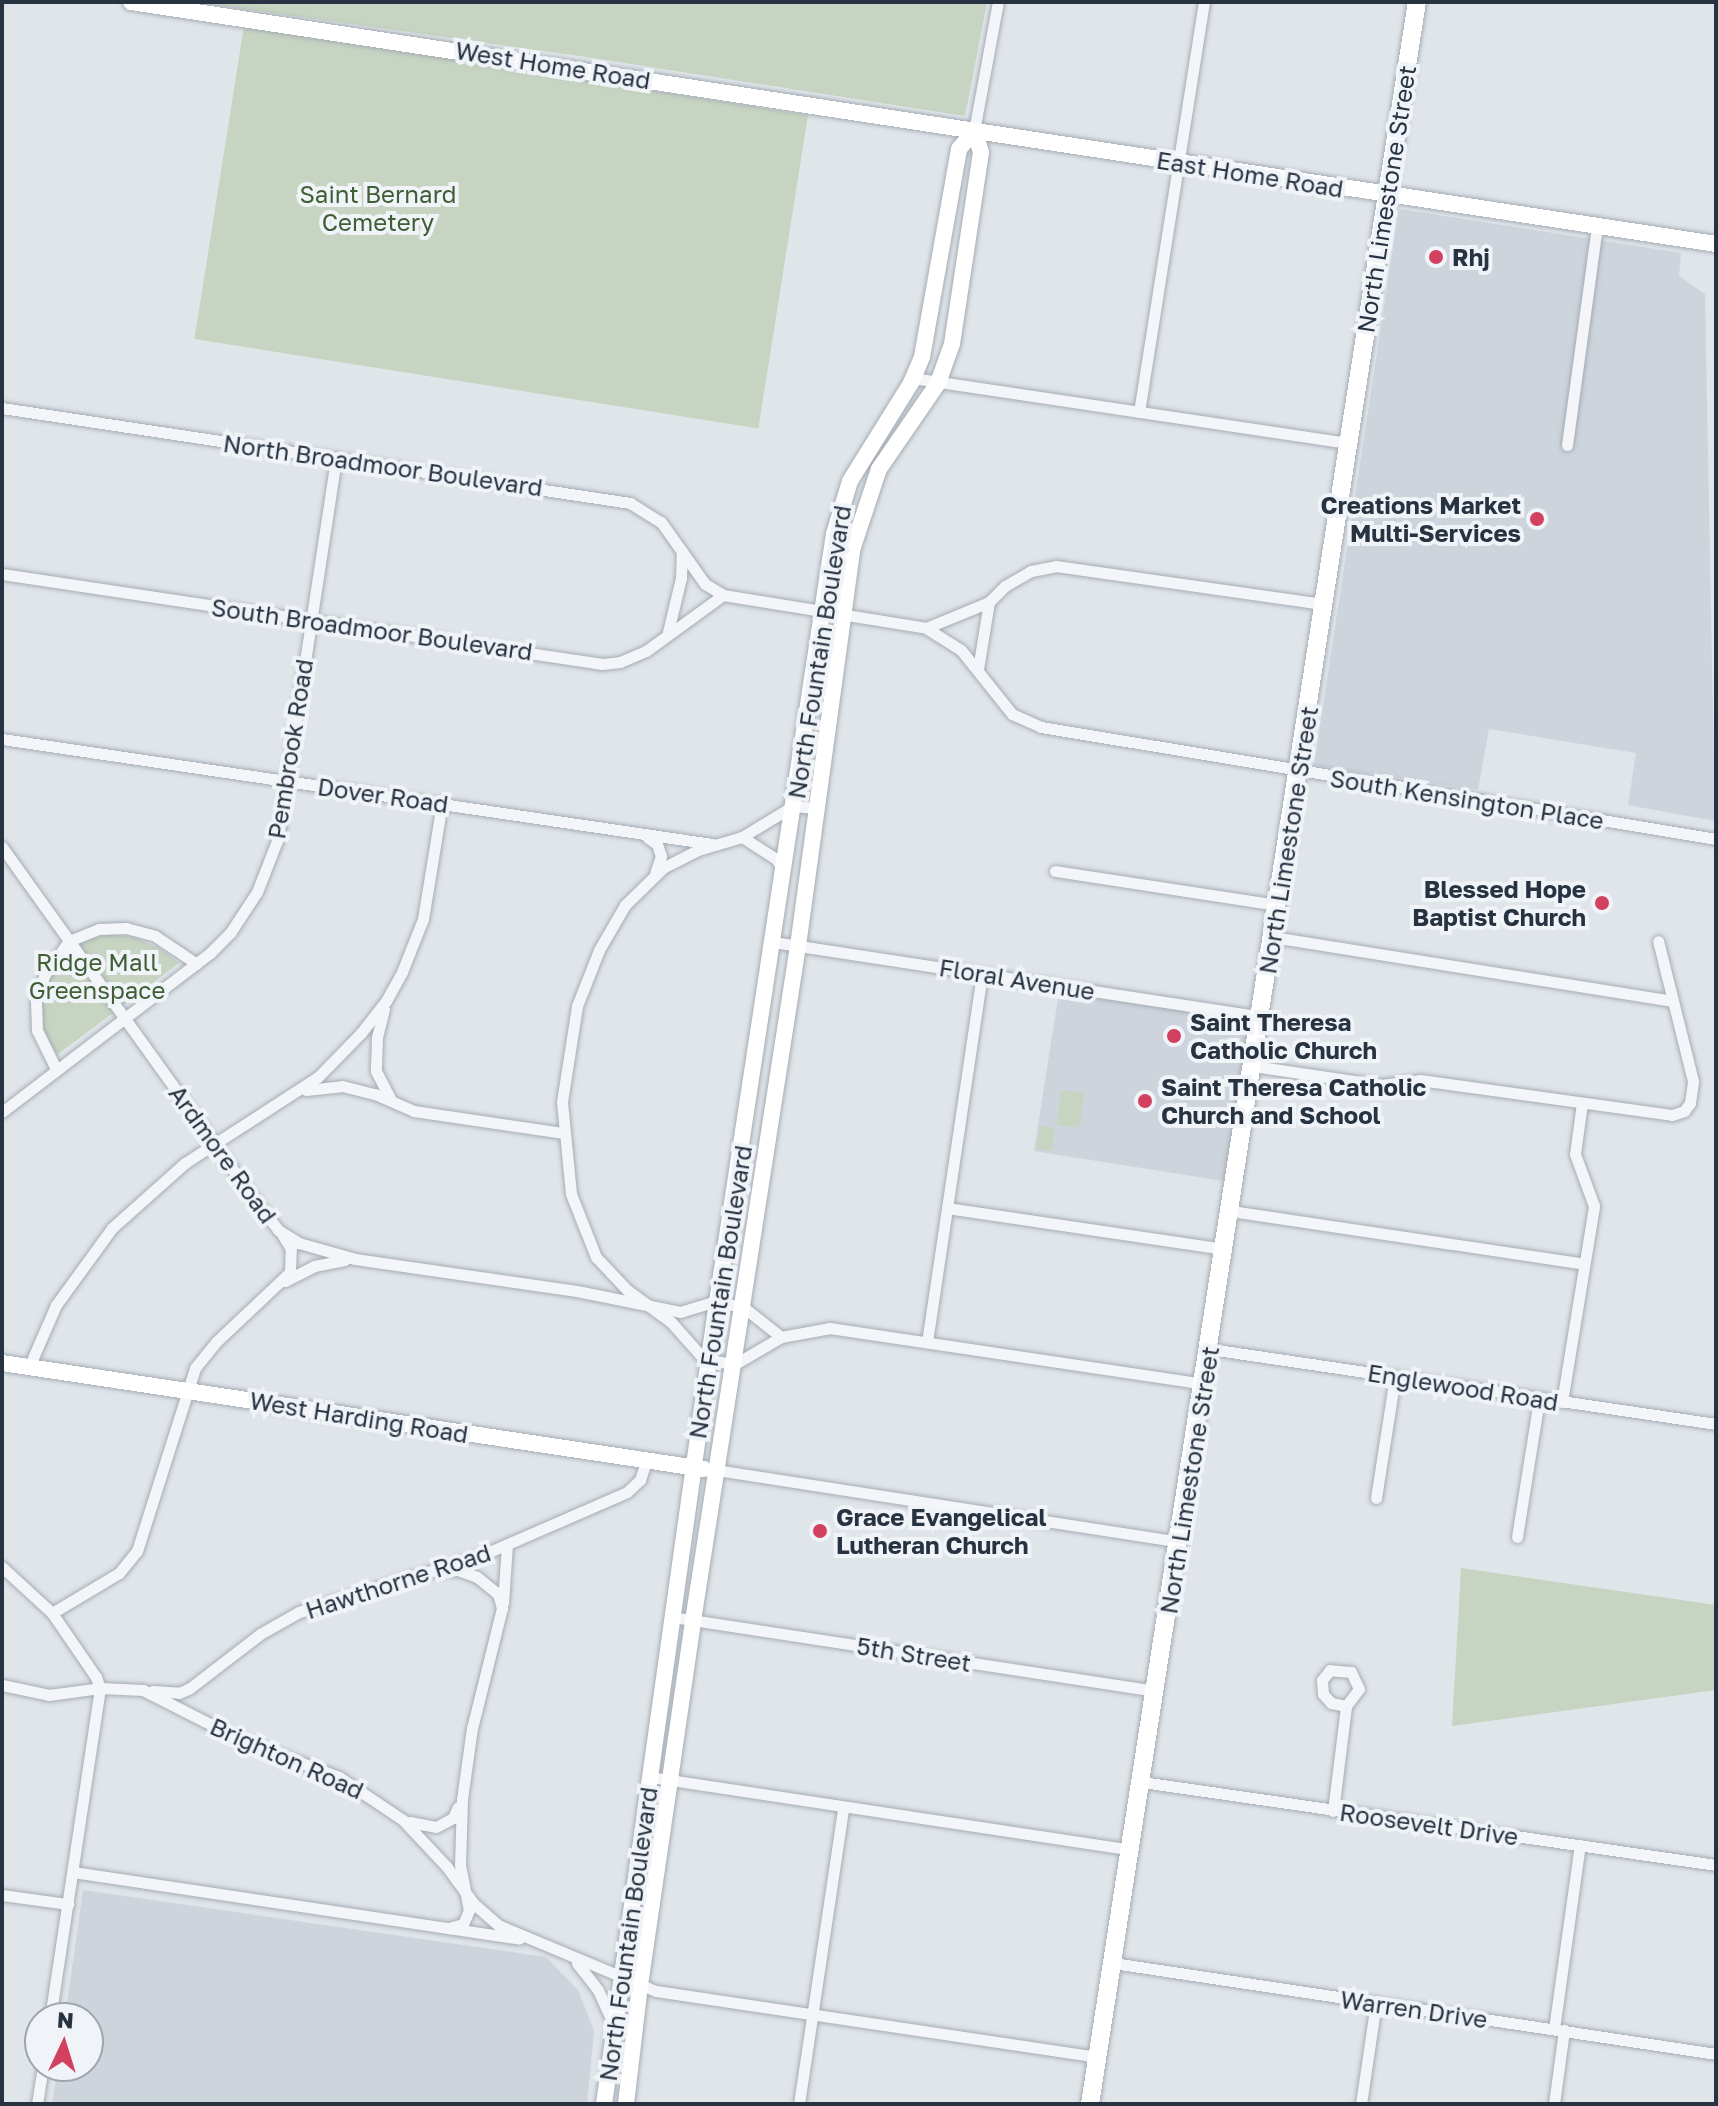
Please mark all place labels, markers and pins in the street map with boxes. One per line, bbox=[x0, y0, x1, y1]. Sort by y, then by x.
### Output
place label: Rhj bbox=[1452, 243, 1490, 271]
marker: Rhj bbox=[1427, 248, 1445, 266]
place label: Creations Market Multi-Services bbox=[1321, 491, 1521, 547]
marker: Creations Market Multi-Services bbox=[1528, 510, 1546, 528]
place label: Blessed Hope Baptist Church bbox=[1412, 875, 1586, 931]
marker: Blessed Hope Baptist Church bbox=[1593, 894, 1611, 912]
place label: Saint Theresa Catholic Church bbox=[1190, 1008, 1377, 1064]
marker: Saint Theresa Catholic Church bbox=[1165, 1027, 1183, 1045]
place label: Saint Theresa Catholic Church and School bbox=[1161, 1073, 1426, 1129]
marker: Saint Theresa Catholic Church and School bbox=[1136, 1092, 1154, 1110]
place label: Grace Evangelical Lutheran Church bbox=[836, 1503, 1047, 1559]
marker: Grace Evangelical Lutheran Church bbox=[811, 1522, 829, 1540]

